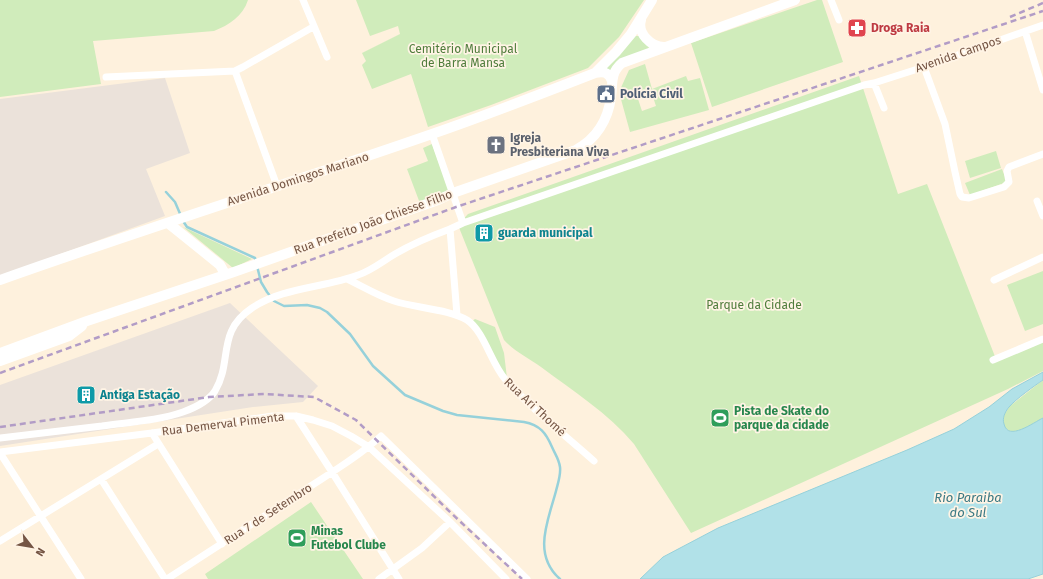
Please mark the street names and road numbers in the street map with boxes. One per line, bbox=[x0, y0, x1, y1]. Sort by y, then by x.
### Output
street label: Avenida Campos bbox=[913, 33, 1003, 75]
street label: Avenida Domingos Mariano bbox=[225, 149, 371, 209]
street label: Rua Prefeito João Chiesse Filho bbox=[292, 187, 454, 257]
street label: Rua Ari Thomé bbox=[501, 375, 569, 439]
street label: Rua Demerval Pimenta bbox=[161, 410, 285, 438]
street label: Rua 7 de Setembro bbox=[221, 480, 315, 548]

